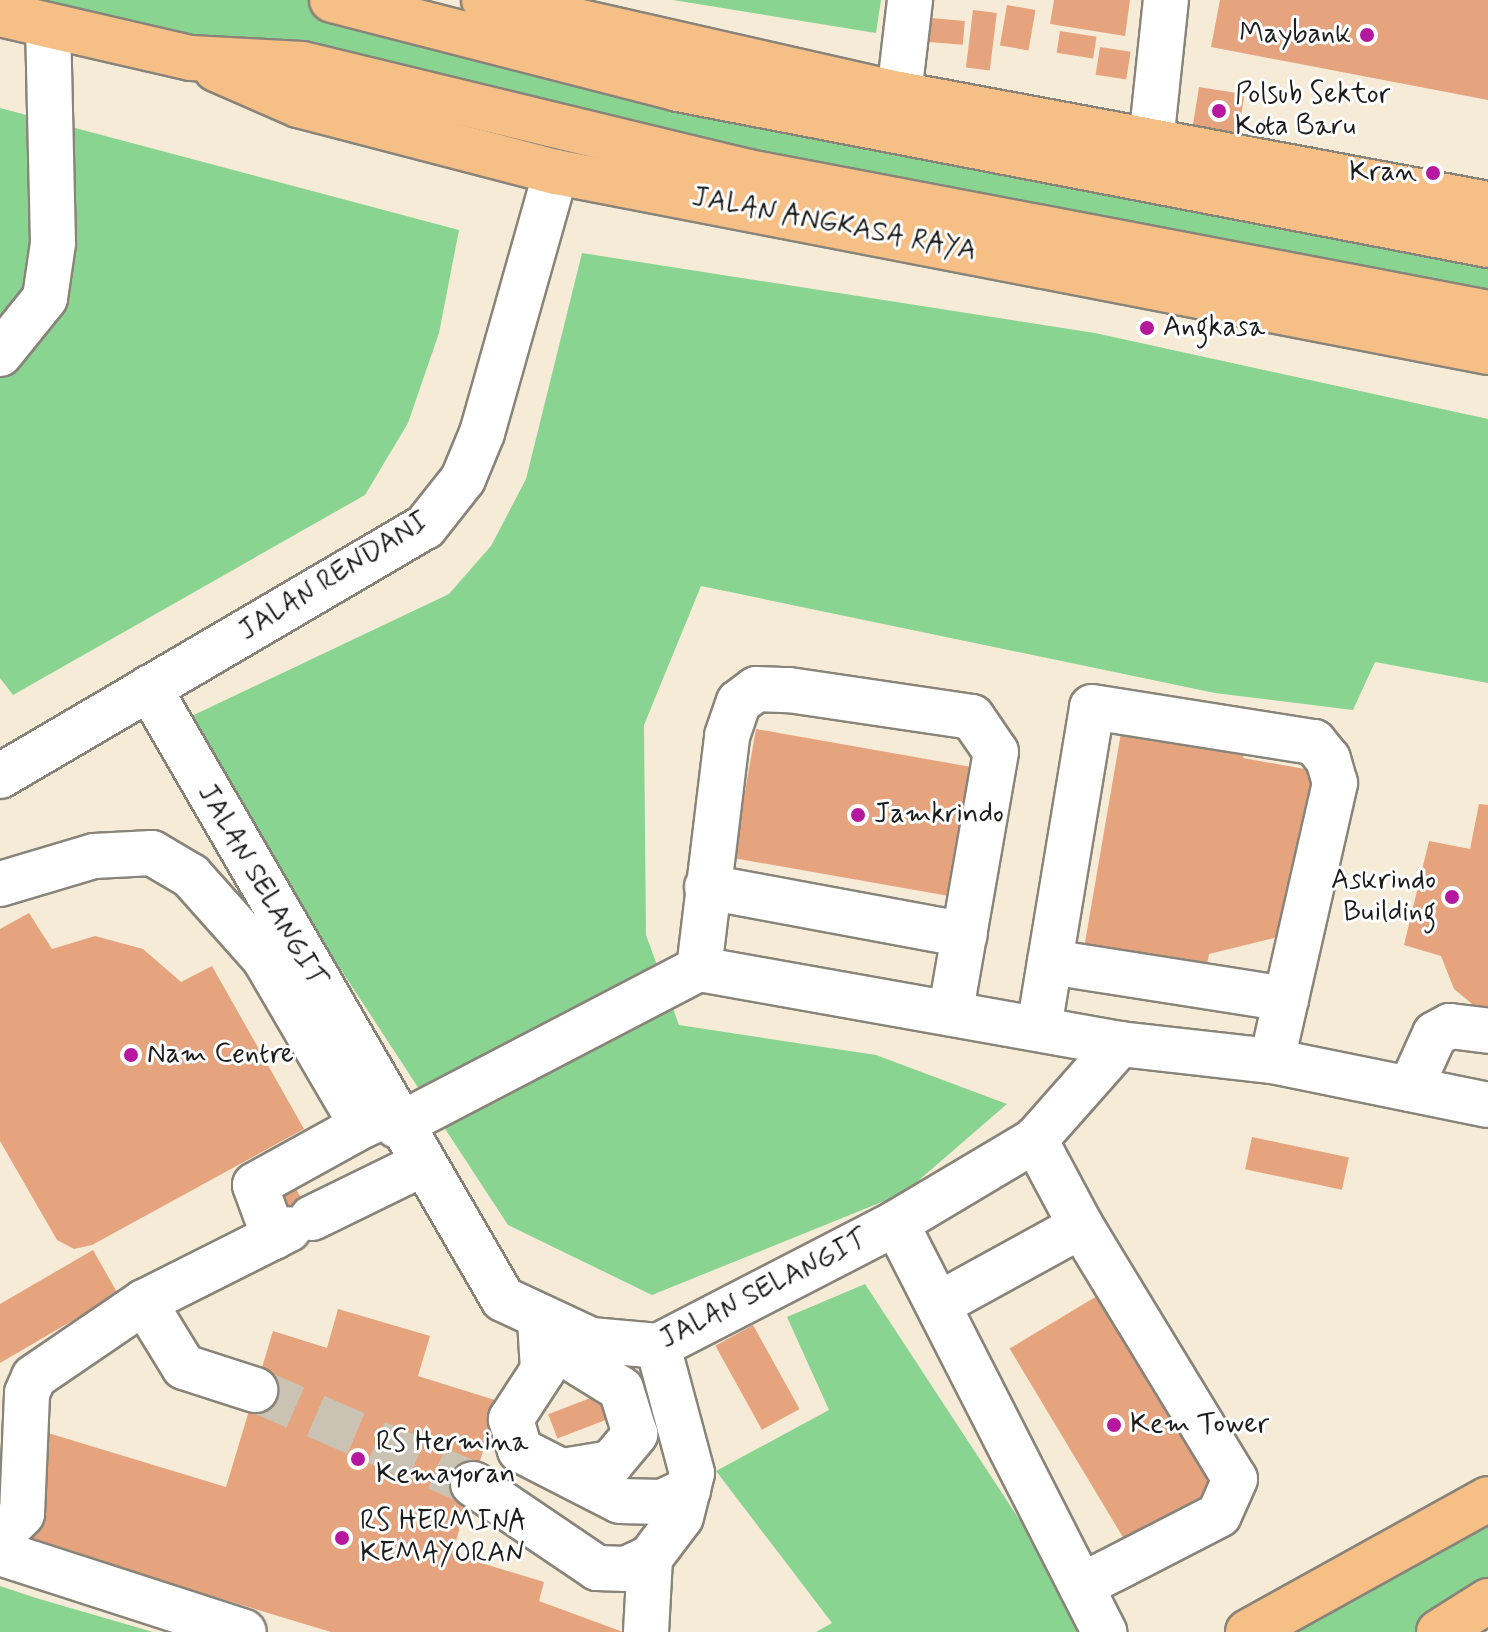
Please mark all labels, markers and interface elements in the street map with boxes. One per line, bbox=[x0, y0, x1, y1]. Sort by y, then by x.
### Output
place label: Maybank bbox=[1239, 18, 1351, 52]
marker: Maybank bbox=[1358, 26, 1376, 44]
place label: Polsub Sektor Kota Baru bbox=[1235, 78, 1390, 144]
marker: Polsub Sektor Kota Baru bbox=[1210, 102, 1228, 120]
place label: Kran bbox=[1349, 156, 1417, 190]
marker: Kran bbox=[1424, 164, 1442, 182]
street label: JALAN ANGKASA RAYA bbox=[689, 181, 979, 269]
place label: Angkasa bbox=[1163, 311, 1265, 345]
marker: Angkasa bbox=[1138, 319, 1156, 337]
street label: JALAN RENDANI bbox=[237, 507, 431, 647]
street label: JALAN SELANGIT bbox=[191, 782, 331, 990]
place label: Jamkrindo bbox=[874, 798, 1004, 832]
marker: Jamkrindo bbox=[849, 806, 867, 824]
place label: Askrindo Building bbox=[1331, 864, 1436, 930]
marker: Askrindo Building bbox=[1443, 888, 1461, 906]
place label: Nam Centre bbox=[147, 1038, 301, 1072]
marker: Nam Centre bbox=[122, 1046, 140, 1064]
street label: JALAN SELANGIT bbox=[658, 1225, 870, 1355]
place label: Kem Tower bbox=[1130, 1408, 1267, 1442]
marker: Kem Tower bbox=[1105, 1416, 1123, 1434]
place label: RS Hermina Kemayoran bbox=[376, 1426, 525, 1492]
marker: RS Hermina Kemayoran bbox=[347, 1448, 369, 1470]
place label: RS HERMINA KEMAYORAN bbox=[360, 1505, 525, 1571]
marker: RS HERMINA KEMAYORAN bbox=[331, 1527, 353, 1549]

